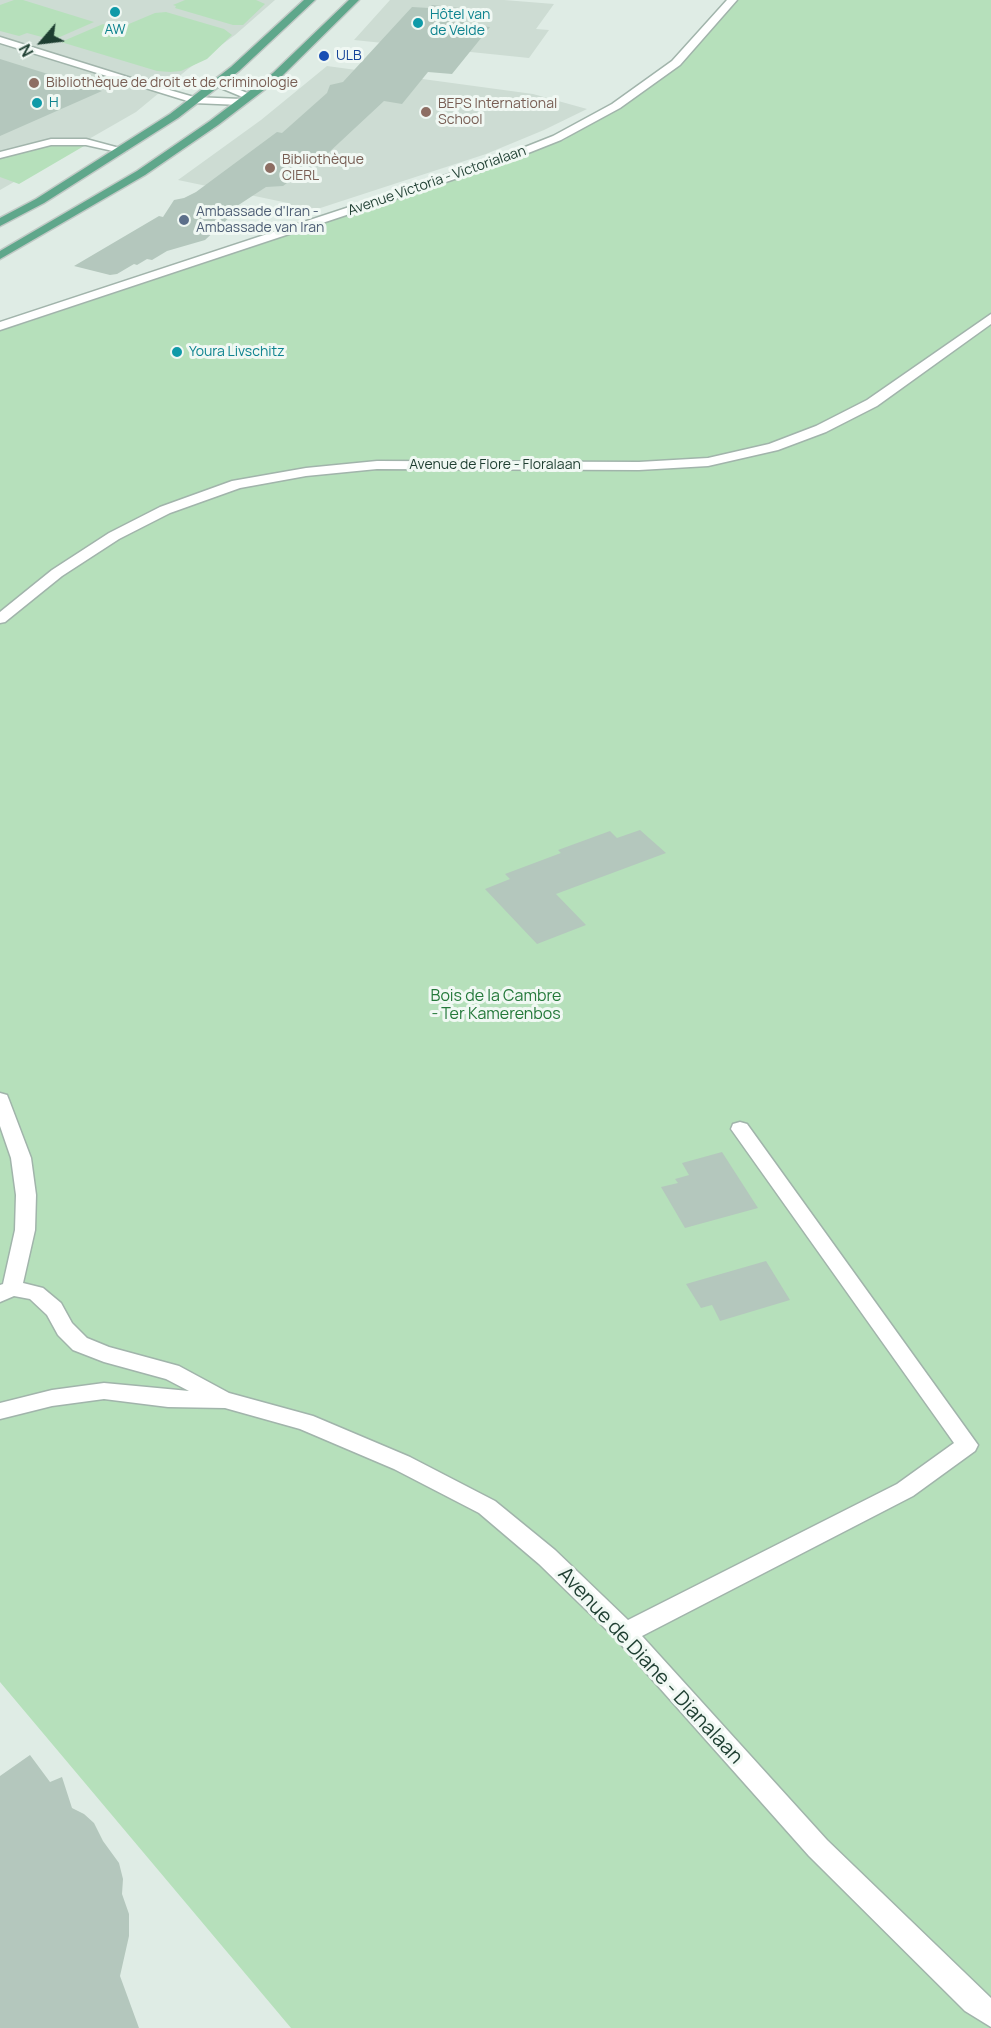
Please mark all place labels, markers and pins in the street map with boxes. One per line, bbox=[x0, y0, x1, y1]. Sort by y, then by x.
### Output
marker: AW bbox=[108, 5, 122, 19]
place label: Hôtel van de Velde bbox=[430, 7, 490, 40]
marker: Hôtel van de Velde bbox=[411, 16, 425, 30]
place label: AW bbox=[105, 22, 125, 38]
place label: ULB bbox=[336, 48, 362, 64]
marker: ULB bbox=[317, 49, 331, 63]
place label: Bibliothèque de droit et de criminologie bbox=[46, 75, 298, 91]
marker: Bibliothèque de droit et de criminologie bbox=[27, 76, 41, 90]
place label: H bbox=[49, 95, 59, 111]
marker: H bbox=[30, 96, 44, 110]
place label: BEPS International School bbox=[438, 96, 557, 128]
marker: BEPS International School bbox=[419, 105, 433, 119]
place label: Bibliothèque CIERL bbox=[282, 152, 364, 184]
marker: Bibliothèque CIERL bbox=[263, 161, 277, 175]
place label: Ambassade d'Iran - Ambassade van Iran bbox=[196, 204, 324, 237]
marker: Ambassade d'Iran - Ambassade van Iran bbox=[177, 213, 191, 227]
place label: Youra Livschitz bbox=[189, 344, 285, 360]
marker: Youra Livschitz bbox=[170, 345, 184, 359]

